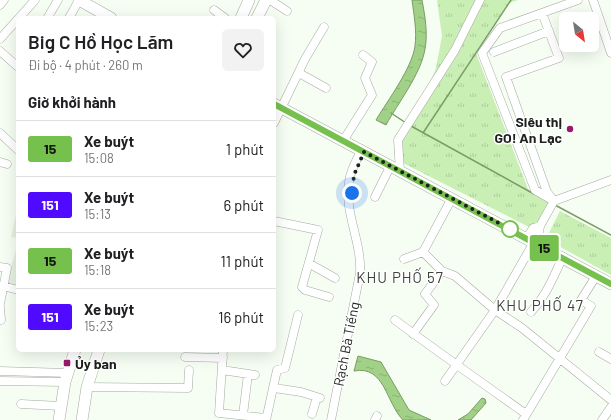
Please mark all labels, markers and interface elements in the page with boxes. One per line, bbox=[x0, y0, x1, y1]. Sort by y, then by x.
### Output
north arrow bbox=[559, 12, 599, 52]
map controls bbox=[559, 12, 599, 52]
button: heart bbox=[222, 29, 264, 71]
text: Big C Hồ Học Lãm bbox=[28, 30, 173, 53]
text: Đi bộ · 4 phút · 260 m bbox=[28, 57, 143, 73]
text: Giờ khởi hành bbox=[28, 93, 116, 111]
place label: Siêu thị GO! An Lạc bbox=[494, 113, 562, 146]
marker: Siêu thị GO! An Lạc bbox=[565, 124, 575, 134]
text: Xe buýt bbox=[84, 132, 134, 150]
text: 15 bbox=[44, 140, 56, 157]
text: 1 phút bbox=[226, 140, 264, 158]
text: 15:08 bbox=[84, 150, 114, 166]
your location bbox=[342, 183, 362, 203]
text: Xe buýt bbox=[84, 188, 134, 206]
text: 151 bbox=[41, 196, 59, 213]
text: 6 phút bbox=[223, 196, 264, 214]
text: 15:13 bbox=[84, 206, 111, 222]
unlabelled marker bbox=[501, 220, 519, 238]
line badge: 15 bbox=[526, 235, 562, 261]
text: 15 bbox=[538, 239, 550, 256]
text: Xe buýt bbox=[84, 244, 134, 262]
text: 15 bbox=[44, 252, 56, 269]
text: 11 phút bbox=[221, 252, 264, 270]
text: 15:18 bbox=[84, 262, 111, 278]
district label: KHU PHỐ 57 bbox=[356, 267, 444, 286]
district label: KHU PHỐ 47 bbox=[496, 295, 584, 314]
text: Xe buýt bbox=[84, 300, 134, 318]
street label: Rạch Bà Tiếng bbox=[329, 300, 363, 388]
text: 151 bbox=[41, 308, 59, 325]
text: 16 phút bbox=[218, 308, 264, 326]
text: 15:23 bbox=[84, 318, 113, 334]
place label: Ủy ban bbox=[75, 355, 117, 372]
marker: Ủy ban bbox=[62, 358, 72, 368]

